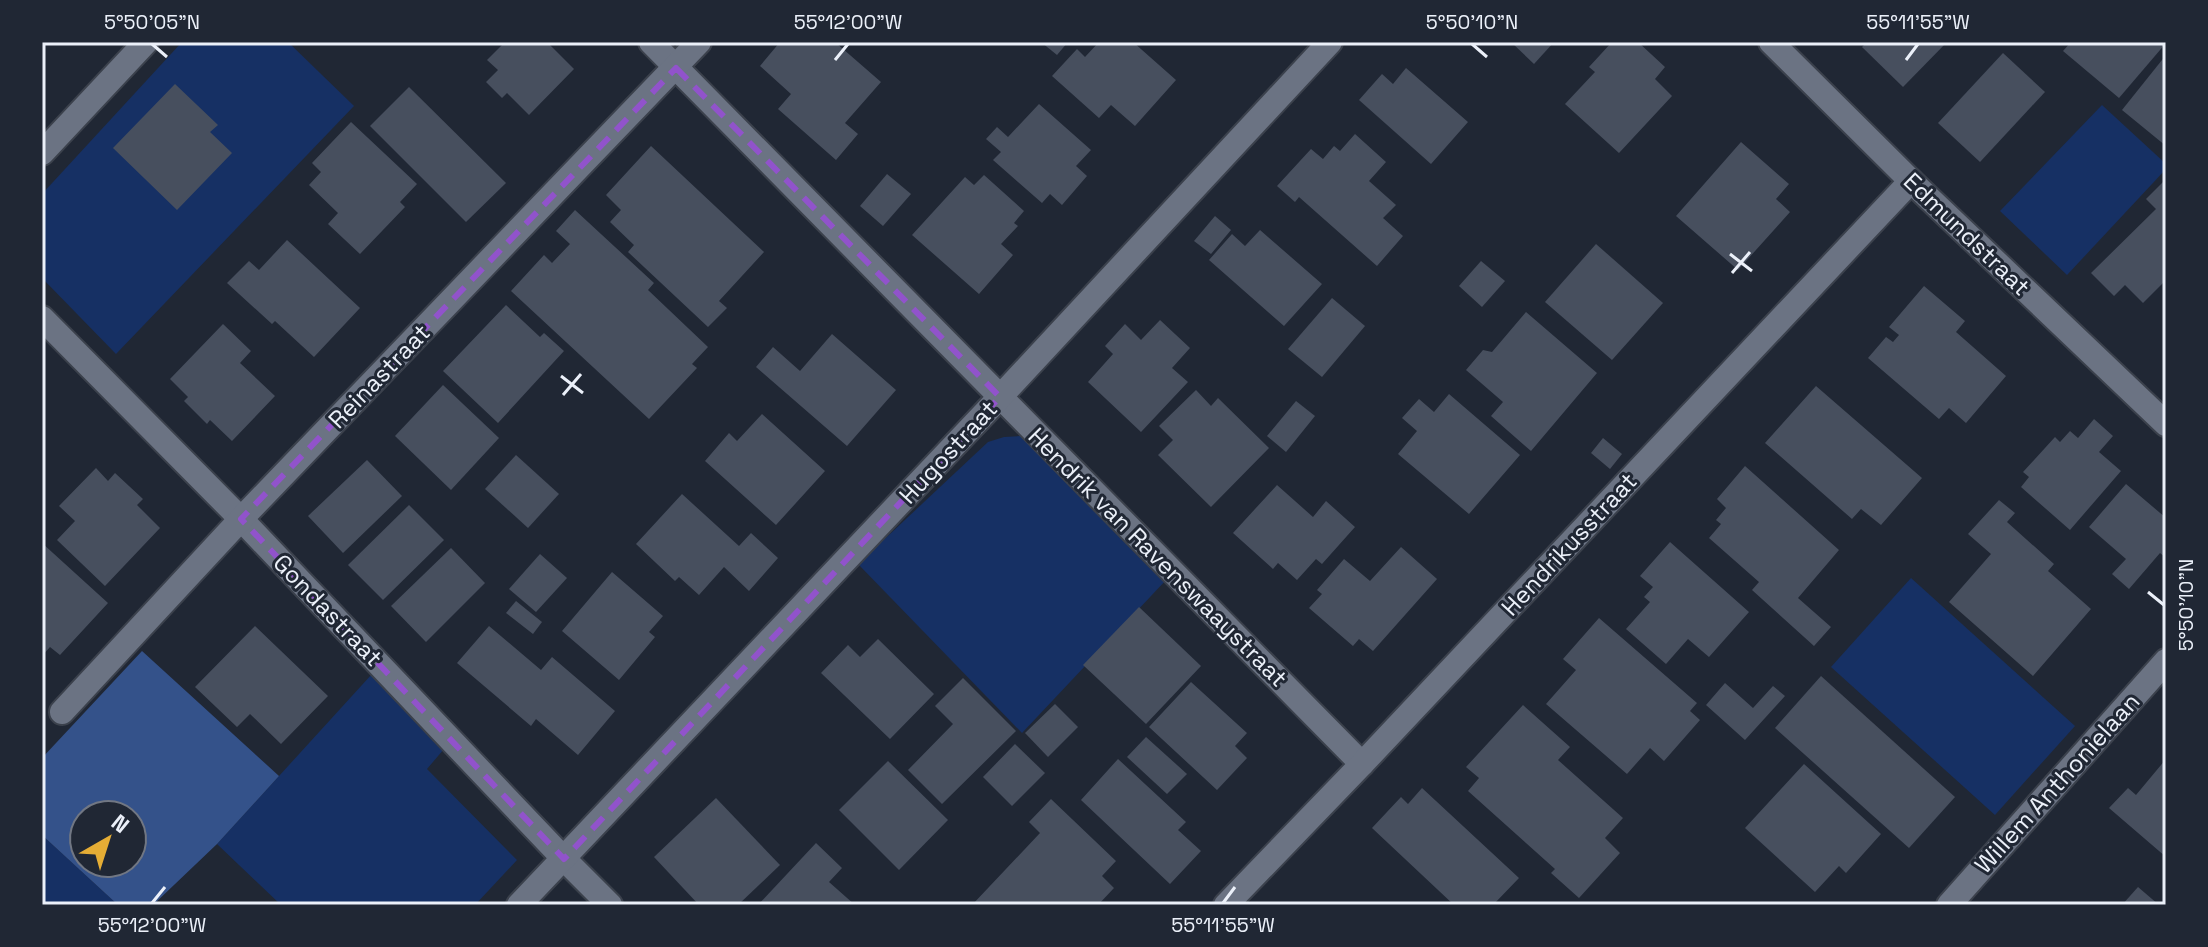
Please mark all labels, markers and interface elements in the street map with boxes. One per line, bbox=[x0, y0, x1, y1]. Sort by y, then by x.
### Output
text: 5°50'05"N bbox=[104, 9, 200, 35]
text: 55°12'00"W bbox=[794, 9, 902, 35]
text: 5°50'10"N bbox=[1426, 9, 1518, 35]
text: 55°11'55"W bbox=[1866, 9, 1970, 35]
street label: Edmundstraat bbox=[1897, 166, 2037, 302]
street label: Reinastraat bbox=[321, 317, 437, 435]
street label: Hugostraat bbox=[892, 394, 1004, 510]
street label: Hendrik van Ravenswaaystraat bbox=[1022, 421, 1294, 693]
street label: Hendrikusstraat bbox=[1494, 466, 1644, 622]
street label: Gondastraat bbox=[267, 547, 389, 673]
text: 5°50'10"N bbox=[2173, 559, 2199, 651]
street label: Willem Anthonielaan bbox=[1968, 686, 2146, 880]
north arrow bbox=[68, 799, 148, 879]
text: N bbox=[106, 808, 135, 839]
text: 55°12'00"W bbox=[98, 912, 206, 938]
text: 55°11'55"W bbox=[1171, 912, 1275, 938]

